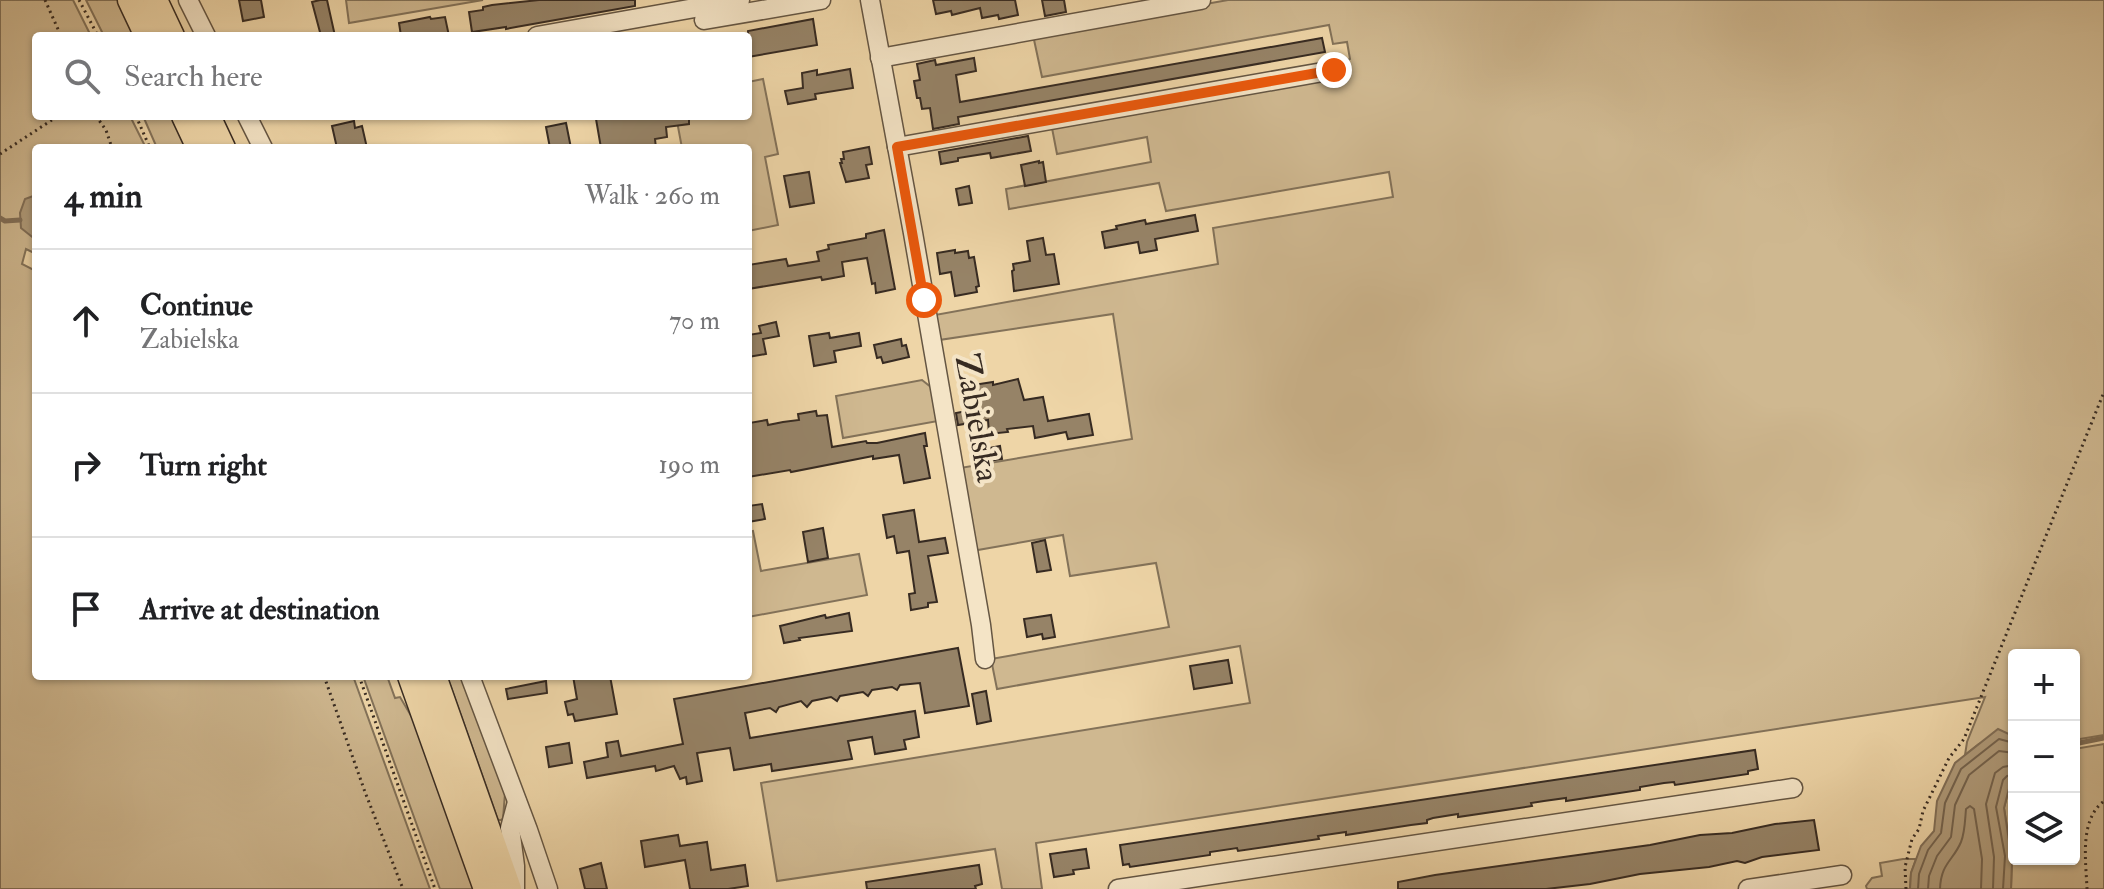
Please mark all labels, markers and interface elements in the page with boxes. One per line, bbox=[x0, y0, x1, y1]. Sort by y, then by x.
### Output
search box bbox=[32, 32, 752, 120]
route end bbox=[1316, 52, 1352, 88]
icon: search bbox=[60, 54, 104, 98]
text: Search here bbox=[124, 58, 263, 95]
text: 4 min bbox=[64, 175, 142, 218]
text: Walk · 260 m bbox=[585, 180, 720, 212]
route start bbox=[906, 282, 942, 318]
text: Continue bbox=[140, 287, 253, 324]
icon: ahead bbox=[64, 299, 108, 343]
text: 70 m bbox=[669, 305, 720, 337]
text: Zabielska bbox=[140, 324, 239, 356]
street label: Zabielska bbox=[945, 351, 1010, 486]
icon: right bbox=[64, 443, 108, 487]
text: Turn right bbox=[140, 447, 267, 484]
text: 190 m bbox=[659, 449, 720, 481]
icon: arrive bbox=[64, 587, 108, 631]
text: Arrive at destination bbox=[140, 591, 380, 628]
map controls bbox=[2008, 649, 2080, 865]
button: + bbox=[2008, 649, 2080, 721]
button: − bbox=[2008, 721, 2080, 793]
button: layers bbox=[2008, 793, 2080, 865]

